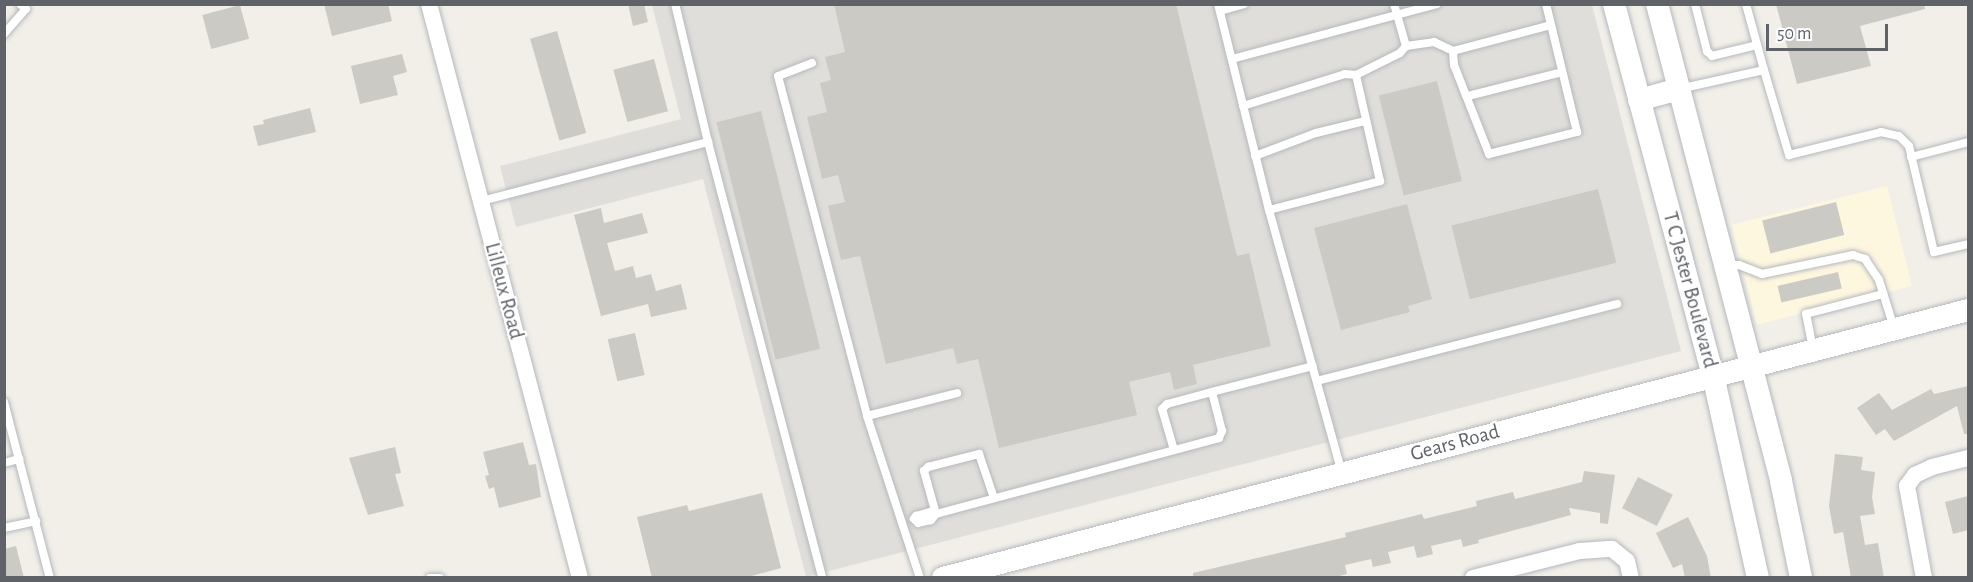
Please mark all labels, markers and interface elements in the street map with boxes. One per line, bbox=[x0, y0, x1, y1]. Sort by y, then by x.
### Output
scale bar bbox=[1769, 12, 1890, 50]
text: 50 m bbox=[1777, 25, 1811, 43]
street label: T C Jester Boulevard bbox=[1657, 209, 1723, 371]
street label: Lilleux Road bbox=[479, 240, 529, 342]
street label: Gears Road bbox=[1408, 419, 1502, 467]

